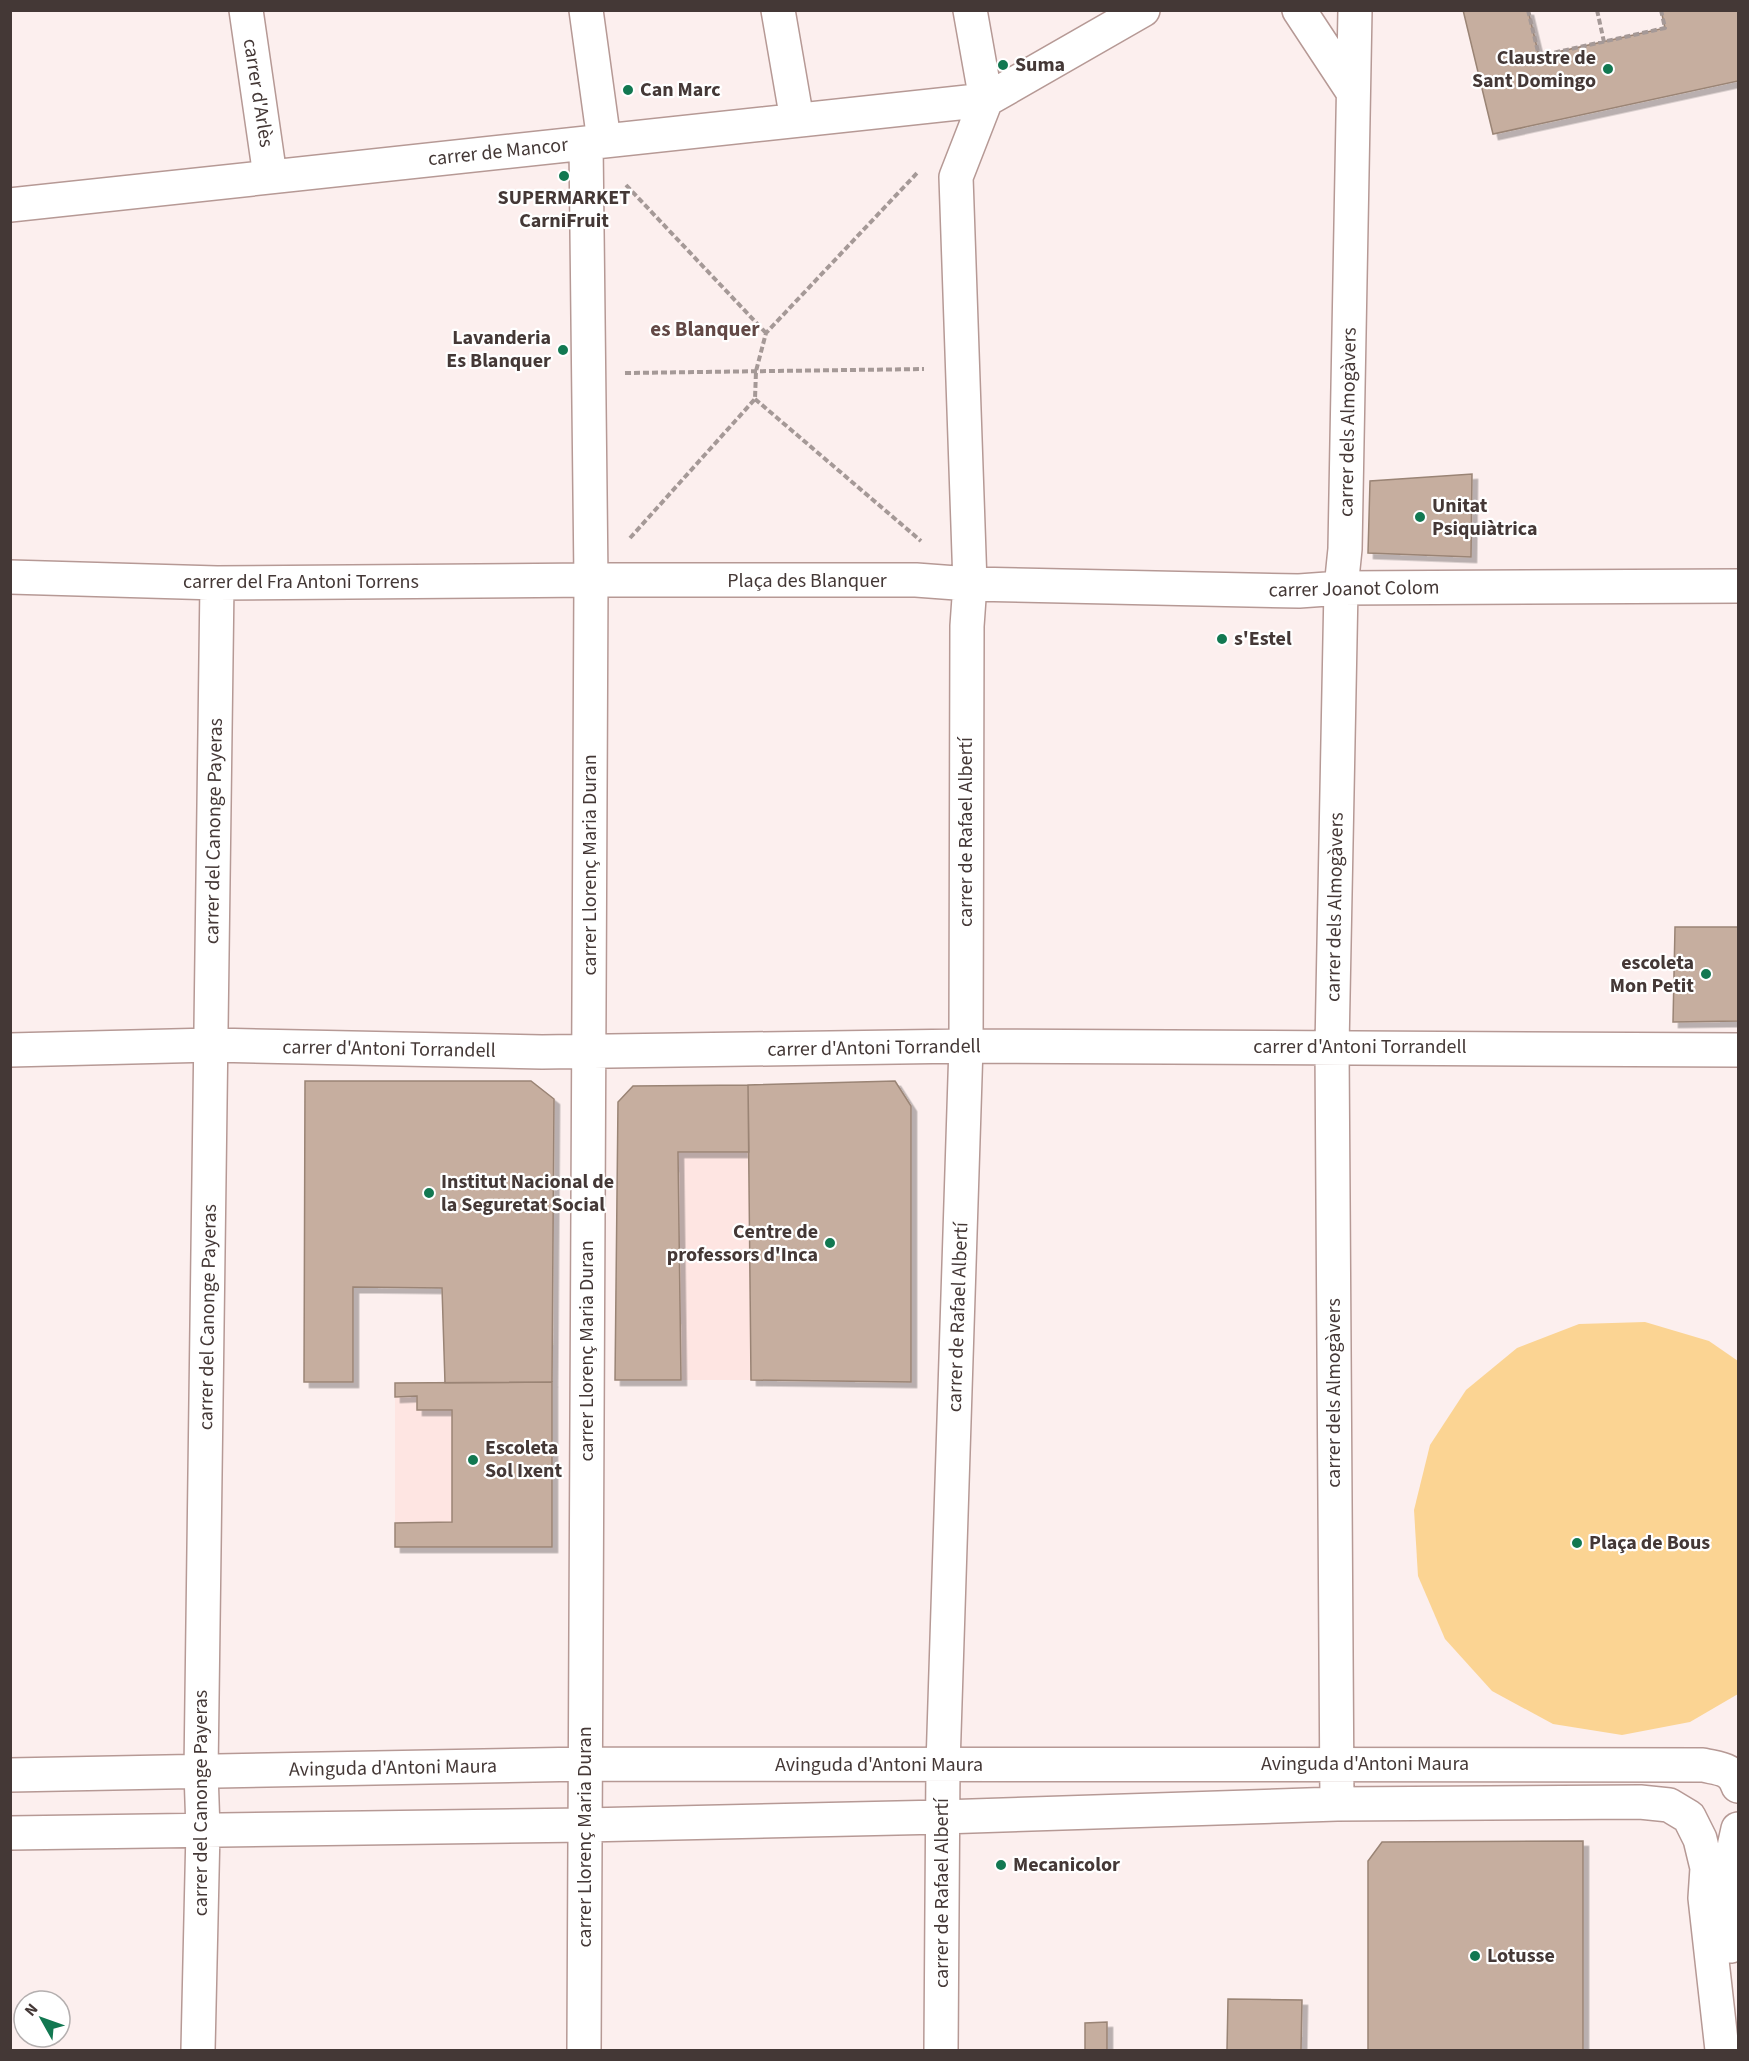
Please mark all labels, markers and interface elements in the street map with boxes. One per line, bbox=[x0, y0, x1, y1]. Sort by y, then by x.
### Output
street label: carrer d'Arlès bbox=[236, 37, 280, 149]
place label: Claustre de Sant Domingo bbox=[1472, 44, 1596, 95]
place label: Suma bbox=[1015, 51, 1065, 79]
marker: Suma bbox=[996, 58, 1010, 72]
marker: Claustre de Sant Domingo bbox=[1601, 62, 1615, 76]
place label: Can Marc bbox=[640, 76, 721, 104]
marker: Can Marc bbox=[621, 83, 635, 97]
street label: carrer de Mancor bbox=[427, 131, 569, 173]
marker: SUPERMARKET CarniFruit bbox=[557, 169, 571, 183]
place label: SUPERMARKET CarniFruit bbox=[498, 184, 630, 235]
district label: es Blanquer bbox=[650, 314, 760, 344]
place label: Lavanderia Es Blanquer bbox=[446, 324, 551, 375]
street label: carrer dels Almogàvers bbox=[1332, 327, 1364, 517]
marker: Lavanderia Es Blanquer bbox=[556, 343, 570, 357]
place label: Unitat Psiquiàtrica bbox=[1432, 492, 1537, 543]
marker: Unitat Psiquiàtrica bbox=[1413, 510, 1427, 524]
street label: Plaça des Blanquer bbox=[727, 567, 887, 595]
street label: carrer del Fra Antoni Torrens bbox=[183, 568, 419, 596]
street label: carrer Joanot Colom bbox=[1268, 574, 1440, 604]
place label: s'Estel bbox=[1234, 625, 1292, 653]
marker: s'Estel bbox=[1215, 632, 1229, 646]
street label: carrer del Canonge Payeras bbox=[198, 718, 230, 944]
street label: carrer de Rafael Albertí bbox=[952, 736, 980, 927]
street label: carrer Llorenç Maria Duran bbox=[576, 754, 604, 976]
street label: carrer dels Almogàvers bbox=[1319, 812, 1351, 1002]
place label: escoleta Mon Petit bbox=[1610, 949, 1694, 1000]
marker: escoleta Mon Petit bbox=[1699, 967, 1713, 981]
street label: carrer d'Antoni Torrandell bbox=[767, 1032, 981, 1064]
street label: carrer d'Antoni Torrandell bbox=[282, 1033, 496, 1065]
street label: carrer d'Antoni Torrandell bbox=[1253, 1033, 1467, 1061]
place label: Institut Nacional de la Seguretat Social bbox=[441, 1168, 614, 1219]
marker: Institut Nacional de la Seguretat Social bbox=[422, 1186, 436, 1200]
street label: carrer del Canonge Payeras bbox=[192, 1204, 224, 1430]
place label: Centre de professors d'Inca bbox=[667, 1218, 818, 1269]
street label: carrer de Rafael Albertí bbox=[941, 1220, 975, 1412]
marker: Centre de professors d'Inca bbox=[823, 1236, 837, 1250]
street label: carrer Llorenç Maria Duran bbox=[573, 1240, 601, 1462]
street label: carrer dels Almogàvers bbox=[1320, 1298, 1348, 1488]
place label: Escoleta Sol Ixent bbox=[485, 1434, 563, 1485]
marker: Escoleta Sol Ixent bbox=[466, 1453, 480, 1467]
place label: Plaça de Bous bbox=[1589, 1529, 1710, 1557]
marker: Plaça de Bous bbox=[1570, 1536, 1584, 1550]
street label: carrer del Canonge Payeras bbox=[187, 1690, 215, 1916]
street label: carrer Llorenç Maria Duran bbox=[571, 1726, 599, 1948]
street label: Avinguda d'Antoni Maura bbox=[1261, 1750, 1469, 1778]
street label: Avinguda d'Antoni Maura bbox=[775, 1751, 983, 1779]
street label: Avinguda d'Antoni Maura bbox=[289, 1752, 497, 1784]
street label: carrer de Rafael Albertí bbox=[928, 1797, 956, 1988]
place label: Mecanicolor bbox=[1013, 1851, 1120, 1879]
marker: Mecanicolor bbox=[994, 1858, 1008, 1872]
place label: Lotusse bbox=[1487, 1942, 1555, 1970]
marker: Lotusse bbox=[1468, 1949, 1482, 1963]
north arrow bbox=[12, 1989, 72, 2049]
text: N bbox=[19, 1999, 43, 2021]

